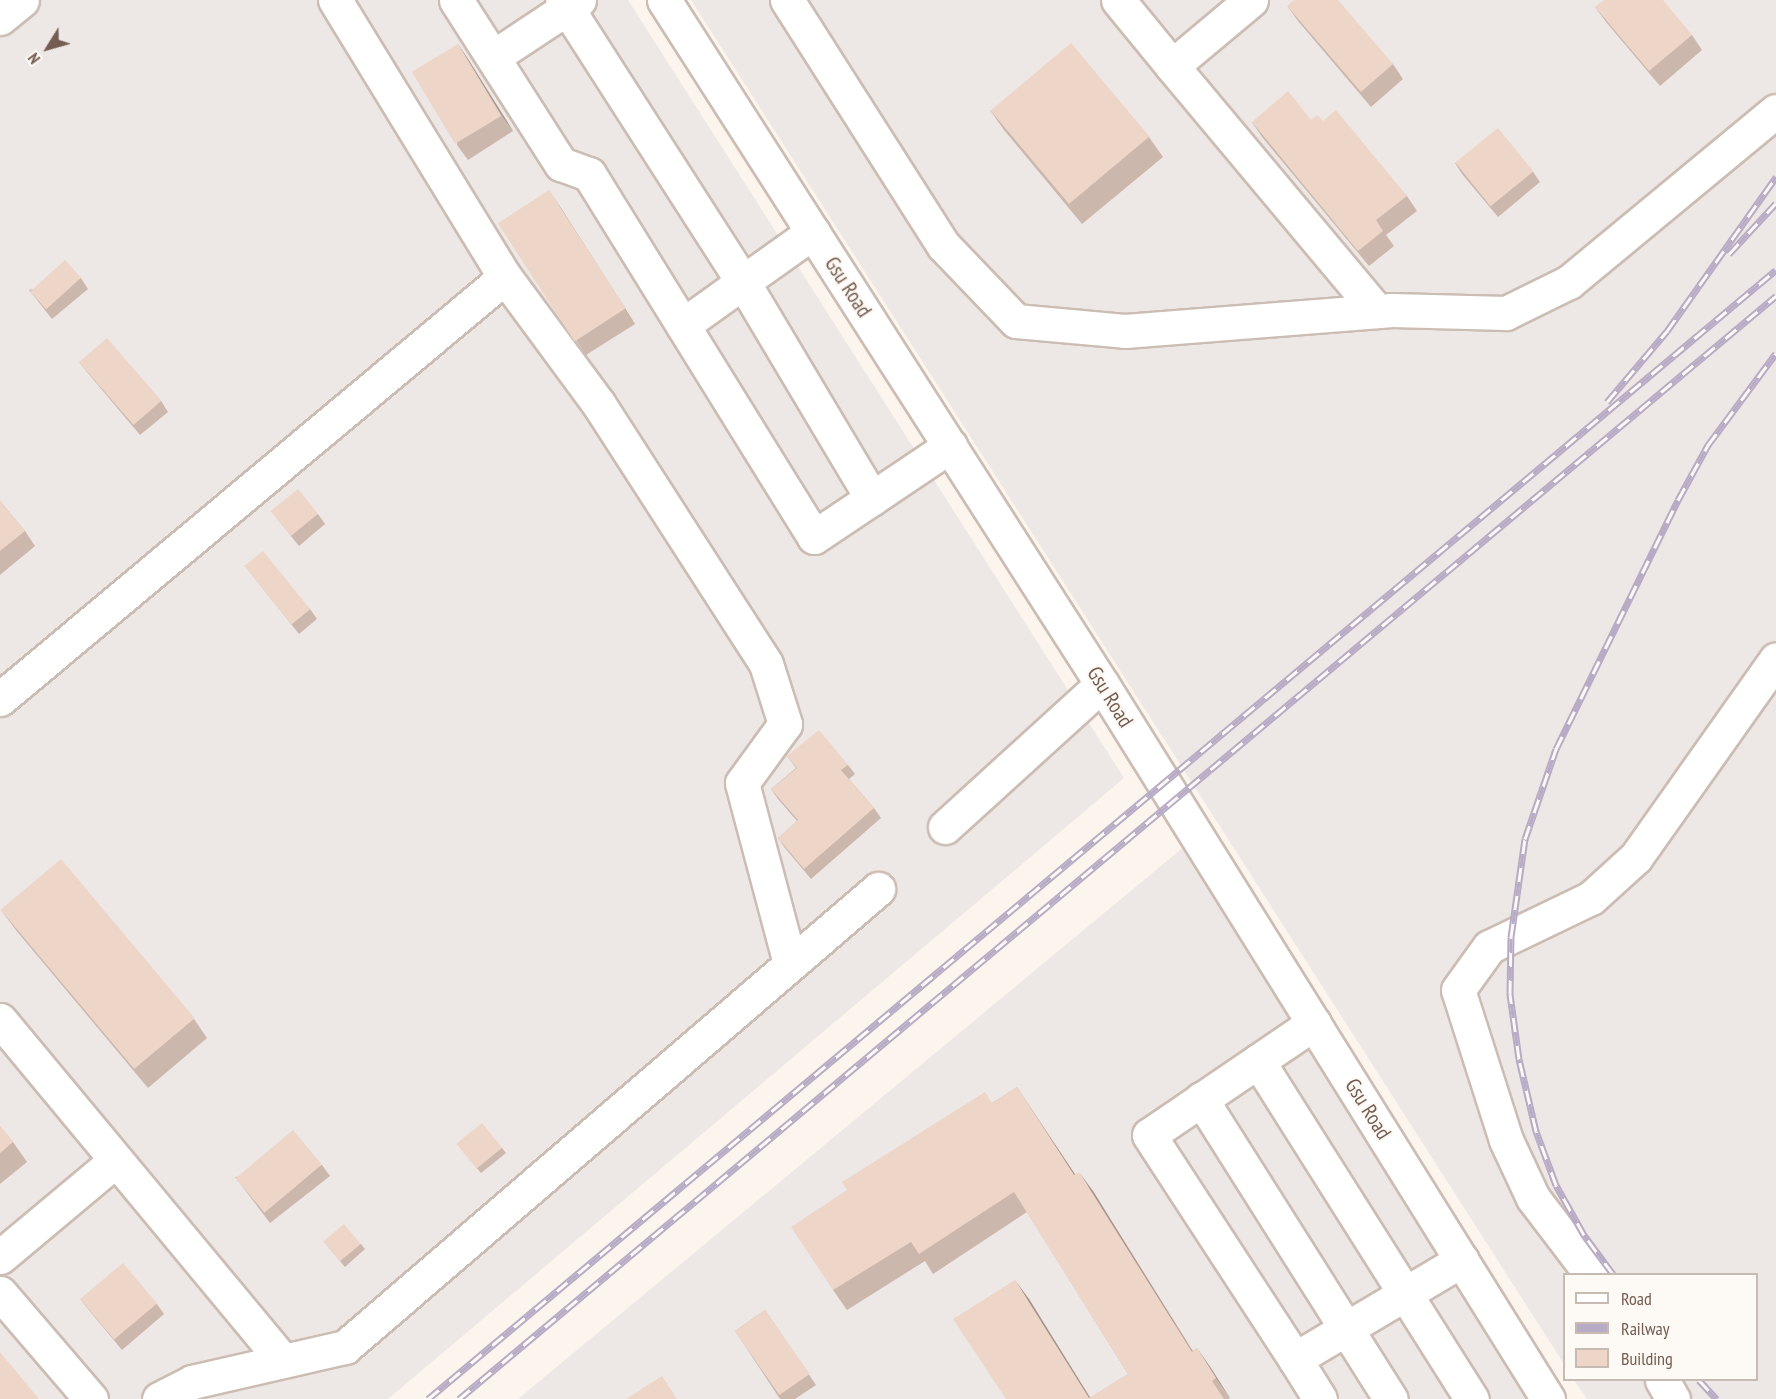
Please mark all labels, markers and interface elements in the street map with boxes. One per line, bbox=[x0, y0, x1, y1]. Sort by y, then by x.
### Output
north arrow bbox=[18, 18, 78, 78]
text: N bbox=[23, 49, 44, 68]
street label: Gsu Road bbox=[819, 252, 877, 322]
street label: Gsu Road bbox=[1082, 662, 1138, 732]
street label: Gsu Road bbox=[1340, 1074, 1396, 1144]
legend bbox=[1563, 1273, 1758, 1381]
text: Road bbox=[1621, 1287, 1652, 1310]
text: Railway bbox=[1621, 1317, 1670, 1340]
text: Building bbox=[1621, 1347, 1673, 1370]

